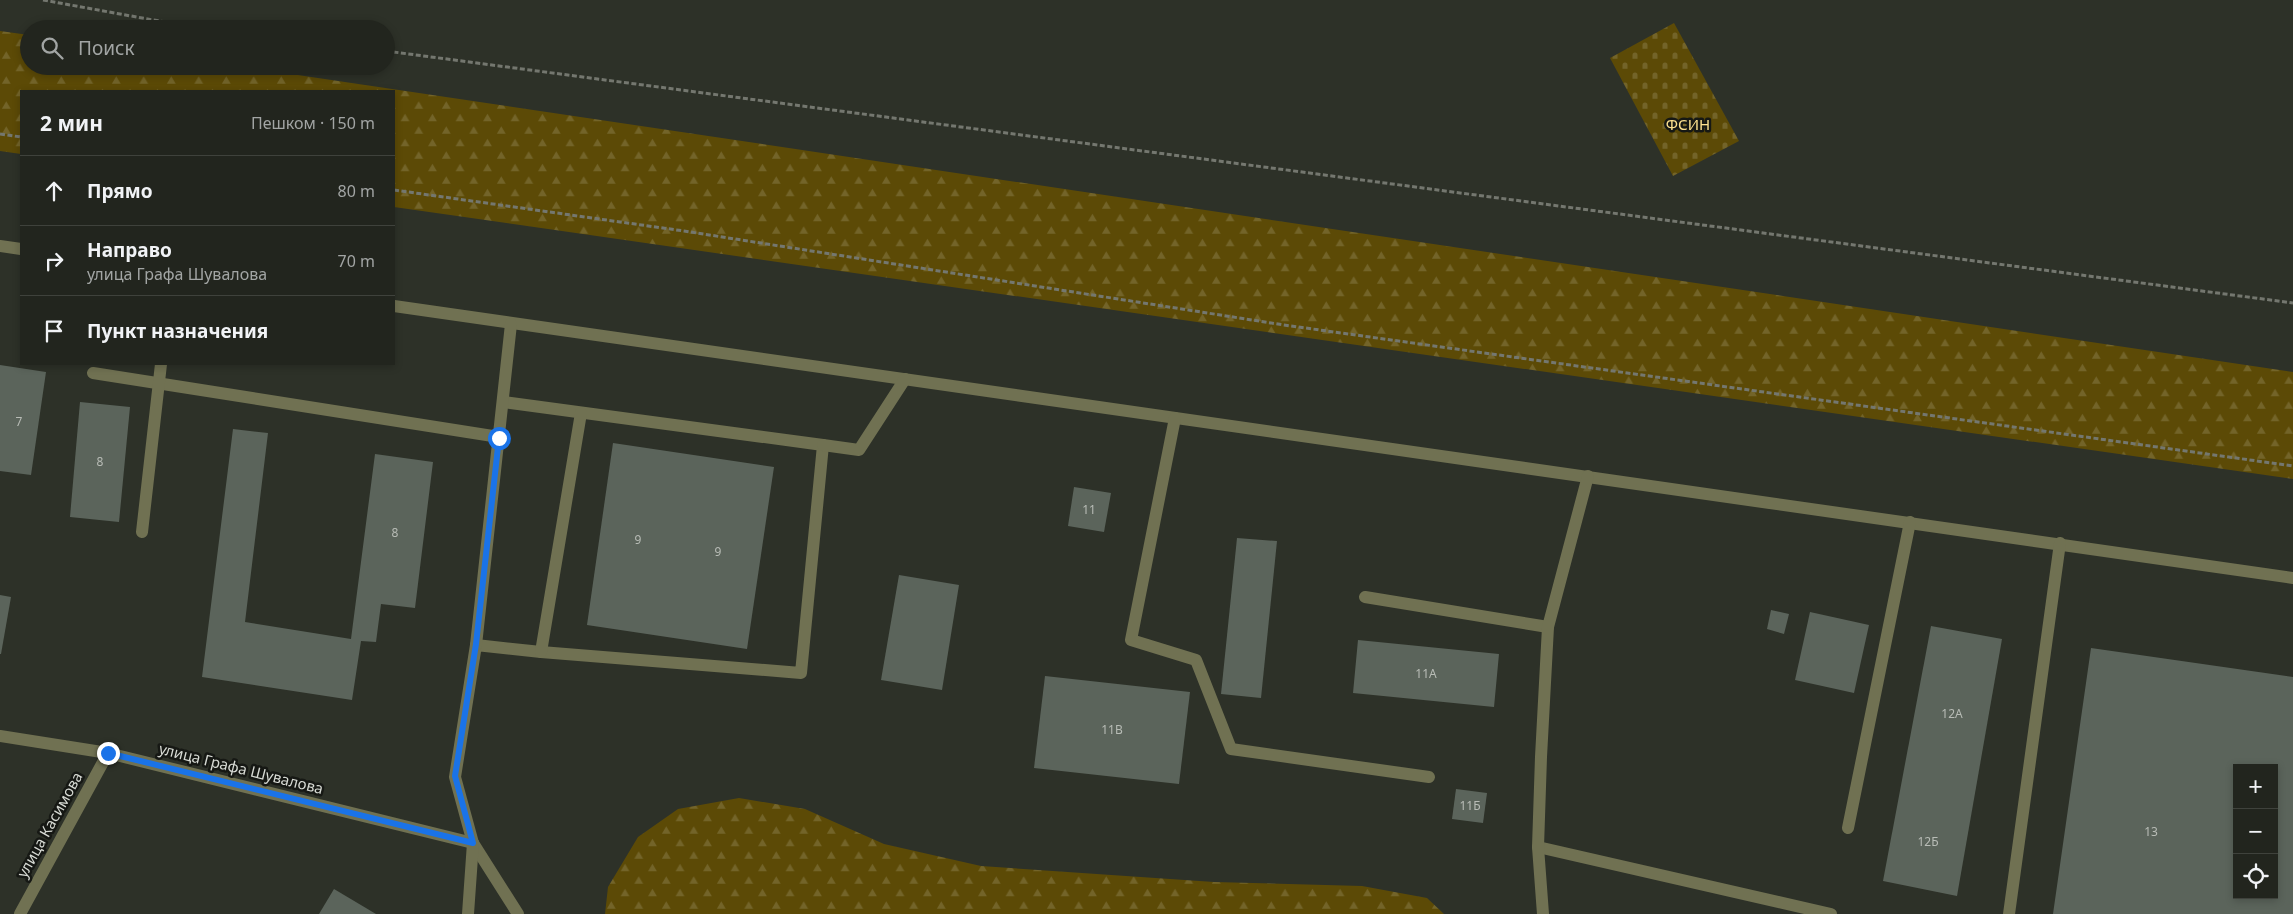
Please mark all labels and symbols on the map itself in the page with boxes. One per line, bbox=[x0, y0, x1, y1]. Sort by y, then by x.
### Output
park label: ФСИН bbox=[1666, 114, 1710, 134]
house number: 7 bbox=[16, 413, 23, 430]
route start bbox=[488, 427, 511, 450]
house number: 8 bbox=[97, 453, 104, 470]
house number: 11 bbox=[1082, 501, 1096, 518]
house number: 8 bbox=[392, 524, 399, 541]
house number: 9 bbox=[635, 531, 642, 548]
house number: 9 bbox=[715, 543, 722, 560]
house number: 11А bbox=[1415, 665, 1437, 682]
house number: 12А bbox=[1941, 705, 1963, 722]
house number: 11В bbox=[1101, 721, 1123, 738]
street label: улица Графа Шувалова bbox=[157, 738, 326, 798]
route end bbox=[97, 742, 120, 765]
street label: улица Касимова bbox=[12, 768, 86, 881]
house number: 11Б bbox=[1459, 797, 1481, 814]
house number: 13 bbox=[2144, 823, 2158, 840]
house number: 12Б bbox=[1917, 833, 1939, 850]

